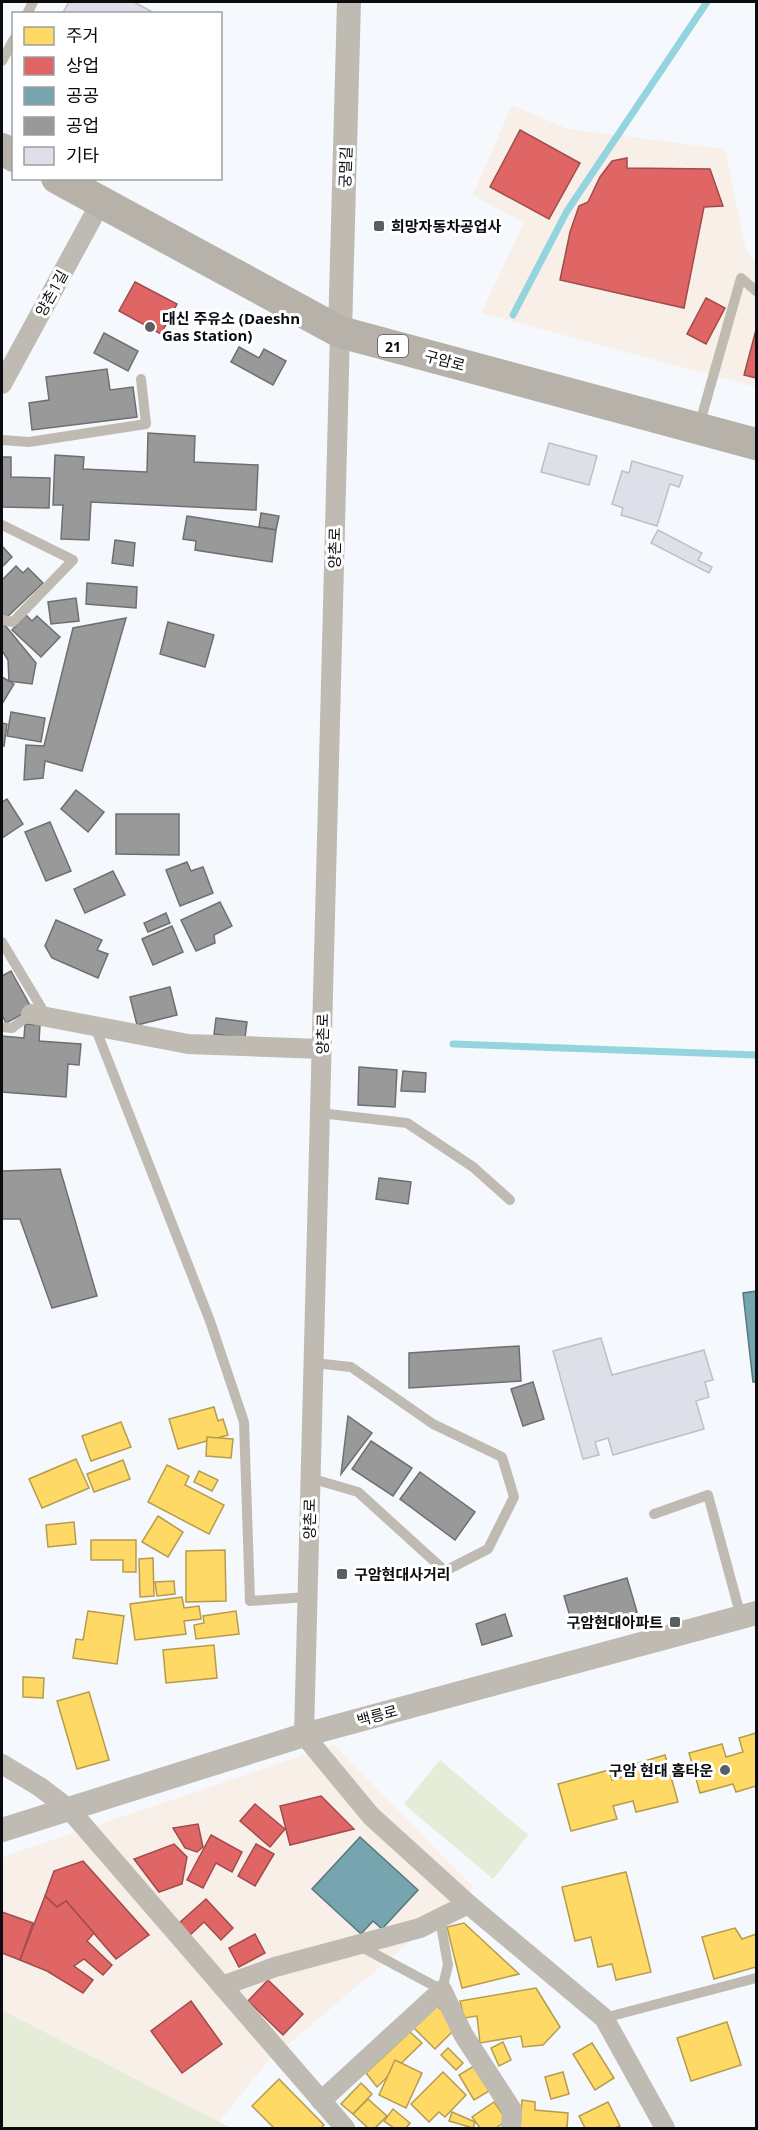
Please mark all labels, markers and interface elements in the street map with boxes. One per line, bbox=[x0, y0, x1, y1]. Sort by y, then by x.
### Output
legend bbox=[12, 12, 222, 180]
text: 주거 bbox=[66, 23, 99, 47]
text: 상업 bbox=[66, 53, 99, 77]
text: 공공 bbox=[66, 83, 99, 107]
text: 공업 bbox=[66, 113, 99, 137]
text: 기타 bbox=[66, 143, 100, 167]
street label: 궁멀길 bbox=[334, 146, 356, 188]
place label: 희망자동차공업사 bbox=[391, 216, 502, 236]
marker: 희망자동차공업사 bbox=[372, 219, 386, 233]
street label: 양촌1길 bbox=[30, 266, 72, 320]
place label: 대신 주유소 (Daeshn Gas Station) bbox=[162, 308, 300, 345]
marker: 대신 주유소 (Daeshn Gas Station) bbox=[143, 320, 157, 334]
road number: 21 bbox=[378, 335, 408, 357]
street label: 구암로 bbox=[422, 345, 468, 375]
street label: 양촌로 bbox=[324, 527, 344, 569]
street label: 양촌로 bbox=[312, 1013, 332, 1055]
street label: 양촌로 bbox=[299, 1498, 319, 1540]
place label: 구암현대사거리 bbox=[354, 1564, 451, 1584]
marker: 구암현대사거리 bbox=[335, 1567, 349, 1581]
place label: 구암현대아파트 bbox=[566, 1612, 663, 1632]
marker: 구암현대아파트 bbox=[668, 1615, 682, 1629]
street label: 백릉로 bbox=[354, 1700, 400, 1730]
place label: 구암 현대 홈타운 bbox=[609, 1760, 713, 1780]
marker: 구암 현대 홈타운 bbox=[718, 1763, 732, 1777]

